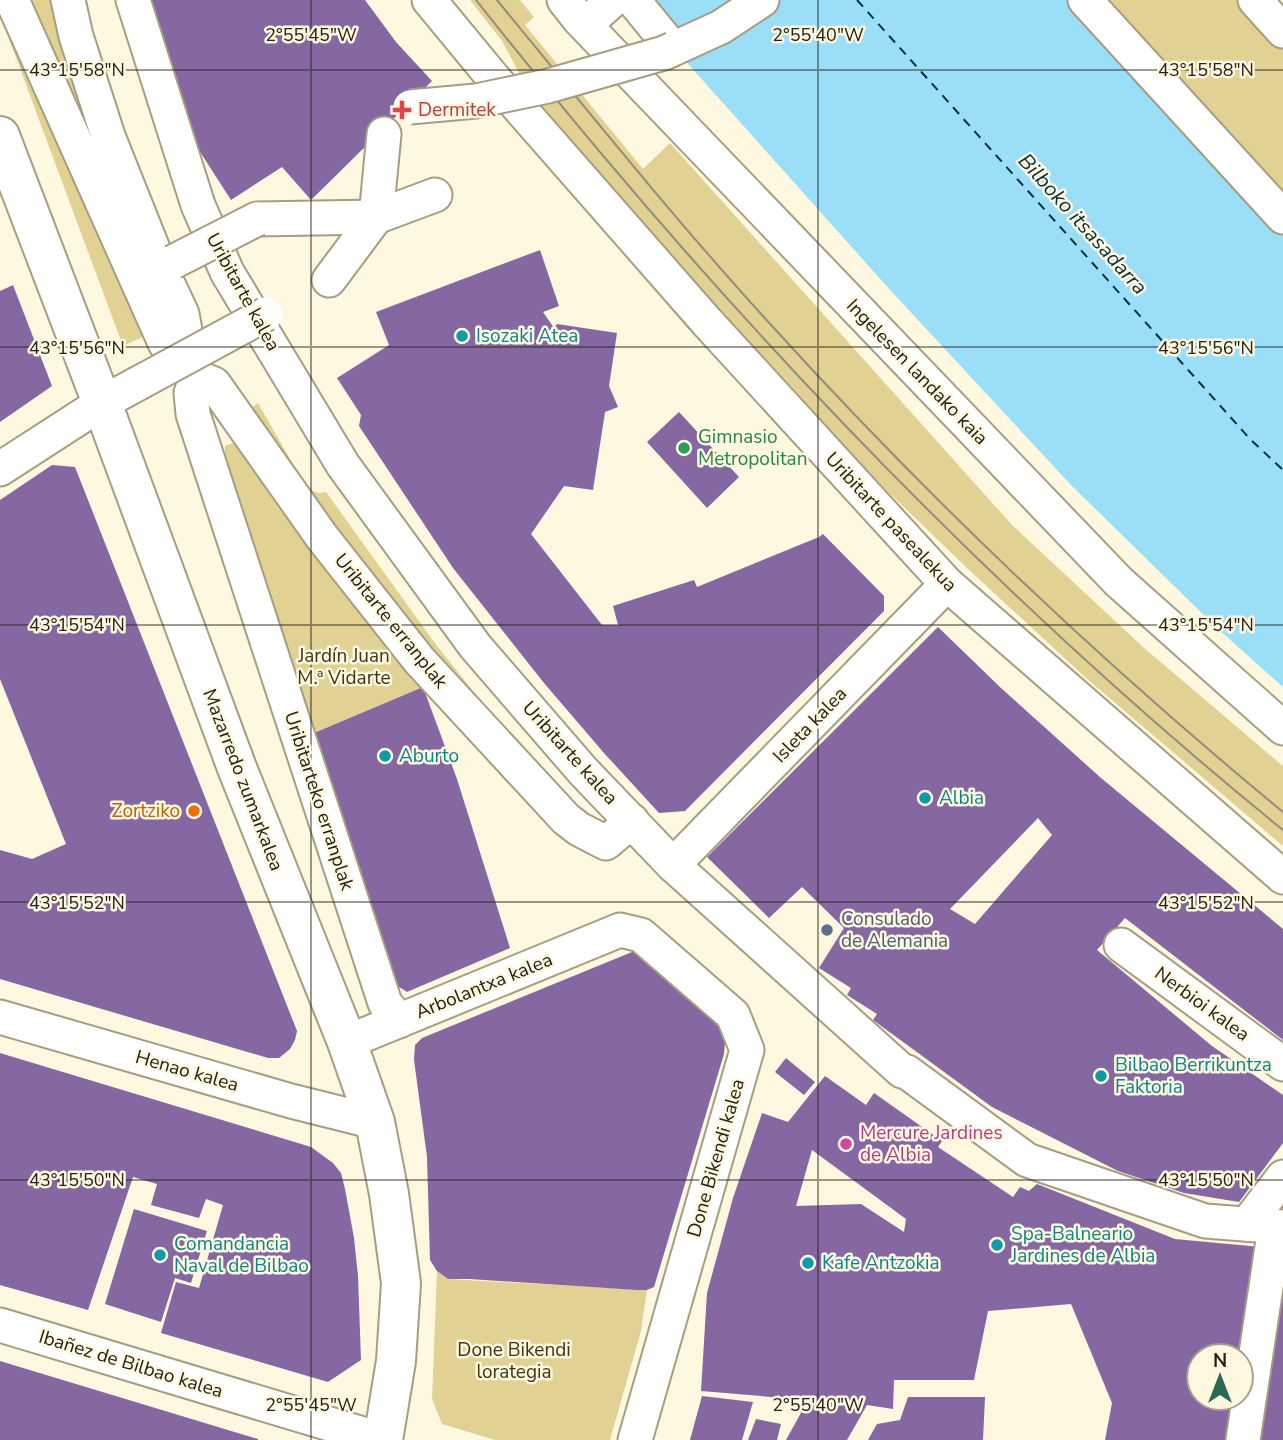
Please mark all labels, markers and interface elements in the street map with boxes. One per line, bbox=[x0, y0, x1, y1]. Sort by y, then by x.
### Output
text: 2°55'45"W bbox=[265, 23, 357, 47]
text: 2°55'40"W bbox=[772, 23, 864, 47]
text: 43°15'58"N bbox=[29, 58, 125, 82]
text: 43°15'58"N bbox=[1158, 58, 1254, 82]
place label: Dermitek bbox=[418, 97, 496, 123]
marker: Dermitek bbox=[392, 100, 412, 120]
water label: Bilboko itsasadarra bbox=[1012, 148, 1154, 300]
street label: Uribitarte kalea bbox=[200, 228, 286, 356]
street label: Ingelesen landako kaia bbox=[840, 293, 994, 451]
place label: Isozaki Atea bbox=[476, 323, 578, 349]
marker: Isozaki Atea bbox=[454, 328, 470, 344]
text: 43°15'56"N bbox=[29, 336, 125, 360]
text: 43°15'56"N bbox=[1158, 336, 1254, 360]
place label: Gimnasio Metropolitan bbox=[698, 424, 807, 472]
marker: Gimnasio Metropolitan bbox=[676, 440, 692, 456]
street label: Uribitarte pasealekua bbox=[819, 446, 963, 598]
street label: Uribitarte erranplak bbox=[328, 548, 454, 694]
text: 43°15'54"N bbox=[29, 613, 125, 637]
text: 43°15'54"N bbox=[1158, 613, 1254, 637]
park label: Jardín Juan M.ª Vidarte bbox=[297, 643, 391, 691]
street label: Isleta kalea bbox=[767, 681, 853, 769]
street label: Mazarredo zumarkalea bbox=[196, 685, 290, 875]
street label: Uribitarte kalea bbox=[516, 696, 624, 810]
street label: Uribitarteko erranplak bbox=[278, 708, 360, 894]
place label: Aburto bbox=[399, 743, 459, 769]
marker: Aburto bbox=[377, 748, 393, 764]
place label: Albia bbox=[939, 785, 984, 811]
marker: Albia bbox=[917, 790, 933, 806]
place label: Zortziko bbox=[112, 798, 180, 824]
marker: Zortziko bbox=[186, 803, 202, 819]
text: 43°15'52"N bbox=[29, 891, 125, 915]
text: 43°15'52"N bbox=[1158, 891, 1254, 915]
place label: Consulado de Alemania bbox=[841, 906, 948, 954]
marker: Consulado de Alemania bbox=[819, 922, 835, 938]
street label: Arbolantxa kalea bbox=[412, 947, 556, 1025]
street label: Nerbioi kalea bbox=[1149, 961, 1255, 1047]
street label: Henao kalea bbox=[132, 1044, 242, 1098]
place label: Bilbao Berrikuntza Faktoria bbox=[1115, 1052, 1272, 1100]
marker: Bilbao Berrikuntza Faktoria bbox=[1093, 1068, 1109, 1084]
street label: Done Bikendi kalea bbox=[681, 1076, 751, 1240]
place label: Mercure Jardines de Albia bbox=[860, 1120, 1003, 1168]
marker: Mercure Jardines de Albia bbox=[838, 1136, 854, 1152]
text: 43°15'50"N bbox=[29, 1168, 125, 1192]
text: 43°15'50"N bbox=[1158, 1168, 1254, 1192]
place label: Spa-Balneario Jardines de Albia bbox=[1010, 1221, 1155, 1269]
place label: Comandancia Naval de Bilbao bbox=[174, 1231, 309, 1279]
marker: Spa-Balneario Jardines de Albia bbox=[989, 1237, 1005, 1253]
marker: Comandancia Naval de Bilbao bbox=[152, 1247, 168, 1263]
place label: Kafe Antzokia bbox=[822, 1250, 939, 1276]
marker: Kafe Antzokia bbox=[800, 1255, 816, 1271]
street label: Ibañez de Bilbao kalea bbox=[36, 1324, 226, 1404]
park label: Done Bikendi lorategia bbox=[457, 1337, 571, 1385]
north arrow bbox=[1185, 1342, 1255, 1412]
text: N bbox=[1213, 1348, 1227, 1374]
text: 2°55'45"W bbox=[265, 1393, 357, 1417]
text: 2°55'40"W bbox=[772, 1393, 864, 1417]

